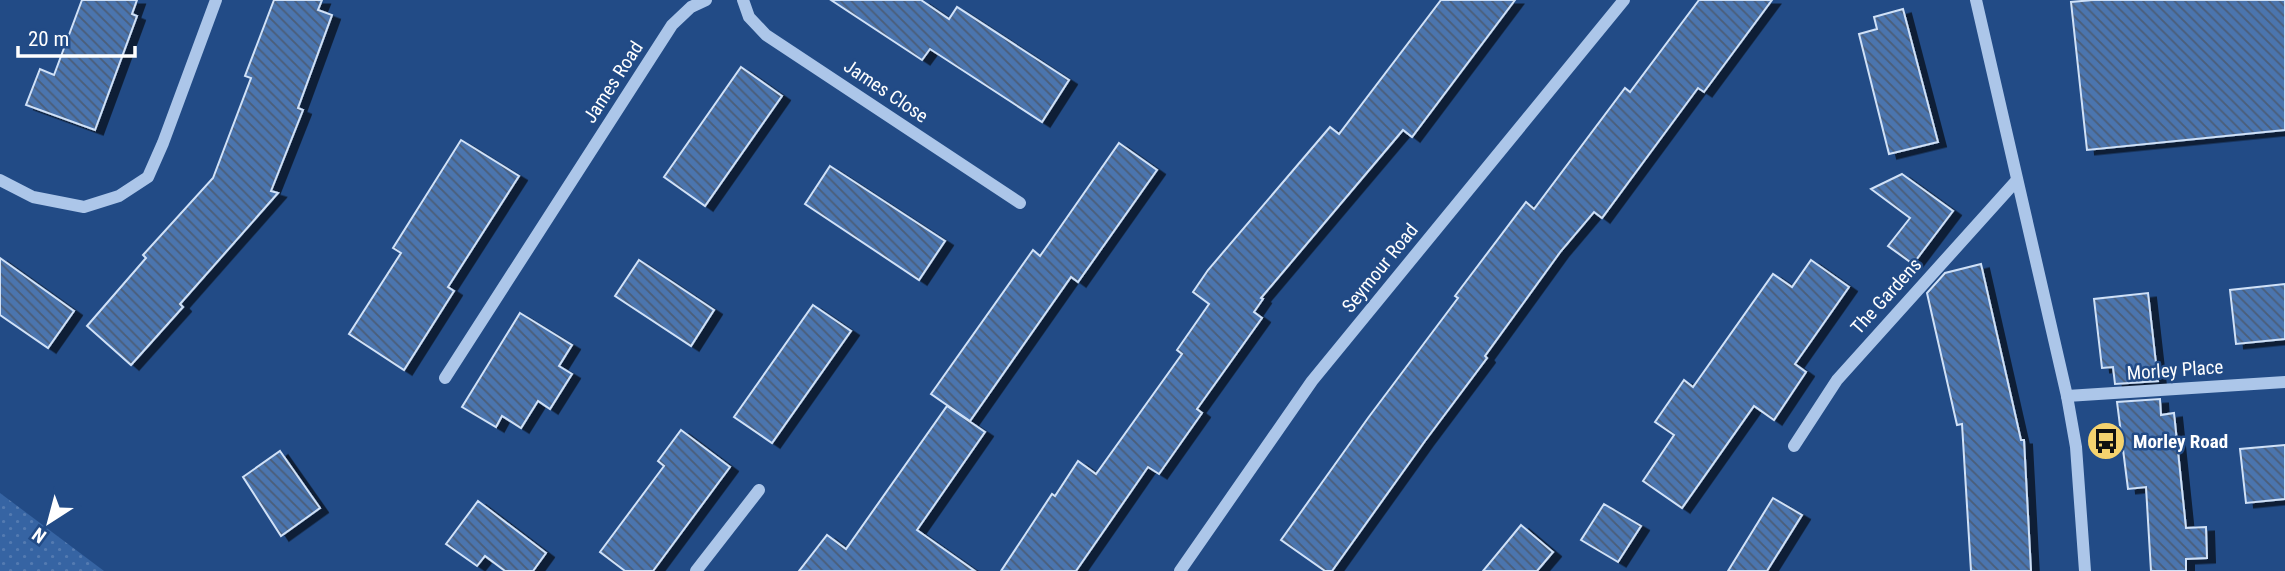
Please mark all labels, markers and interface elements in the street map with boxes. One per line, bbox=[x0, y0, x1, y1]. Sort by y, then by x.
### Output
scale bar bbox=[18, 14, 135, 58]
text: 20 m bbox=[28, 27, 69, 51]
street label: James Road bbox=[578, 37, 648, 127]
street label: James Close bbox=[839, 54, 933, 128]
street label: Seymour Road bbox=[1337, 219, 1423, 317]
street label: The Gardens bbox=[1846, 253, 1926, 339]
street label: Morley Place bbox=[2126, 355, 2224, 385]
bus stop icon: Morley Road bbox=[2085, 420, 2127, 462]
place label: Morley Road bbox=[2133, 430, 2228, 453]
north arrow bbox=[14, 487, 84, 557]
text: N bbox=[28, 523, 51, 548]

